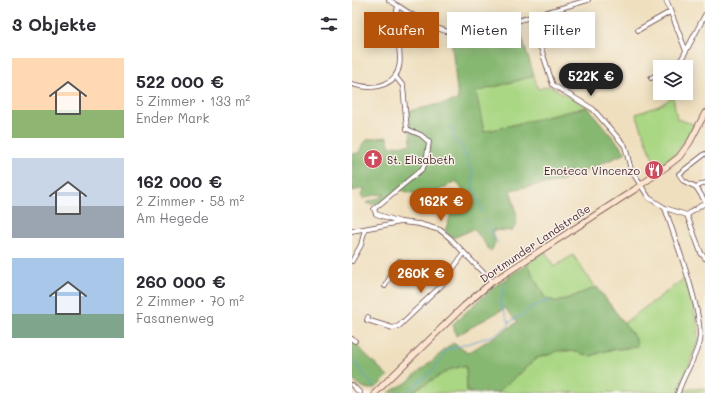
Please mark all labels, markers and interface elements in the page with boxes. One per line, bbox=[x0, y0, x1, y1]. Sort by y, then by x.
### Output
chip: Kaufen bbox=[364, 12, 439, 48]
chip: Mieten bbox=[447, 12, 521, 48]
chip: Filter bbox=[529, 12, 595, 48]
text: 3 Objekte bbox=[12, 13, 96, 35]
icon: filters bbox=[318, 13, 340, 35]
map controls bbox=[653, 60, 693, 100]
button: layers bbox=[653, 60, 693, 100]
pin: 522K € bbox=[558, 63, 624, 97]
text: 522K € bbox=[568, 67, 614, 84]
text: 522 000 € bbox=[136, 70, 224, 92]
icon: home bbox=[44, 74, 92, 122]
text: 5 Zimmer · 133 m² bbox=[136, 92, 250, 109]
text: Ender Mark bbox=[136, 109, 210, 126]
church icon: St. Elisabeth bbox=[362, 148, 384, 170]
place label: St. Elisabeth bbox=[387, 152, 454, 167]
restaurant icon: Enoteca Vincenzo bbox=[643, 159, 665, 181]
place label: Enoteca Vincenzo bbox=[544, 163, 640, 178]
text: 162 000 € bbox=[136, 170, 222, 192]
icon: home bbox=[44, 174, 92, 222]
pin: 162K € bbox=[408, 188, 474, 222]
text: 2 Zimmer · 58 m² bbox=[136, 192, 244, 209]
text: 162K € bbox=[419, 192, 463, 209]
street label: Dortmunder Landstraße bbox=[477, 200, 593, 286]
text: Am Hegede bbox=[136, 209, 209, 226]
pin: 260K € bbox=[388, 260, 454, 294]
text: 260K € bbox=[397, 264, 445, 281]
text: 260 000 € bbox=[136, 270, 226, 292]
icon: home bbox=[44, 274, 92, 322]
text: 2 Zimmer · 70 m² bbox=[136, 292, 244, 309]
text: Fasanenweg bbox=[136, 309, 214, 326]

